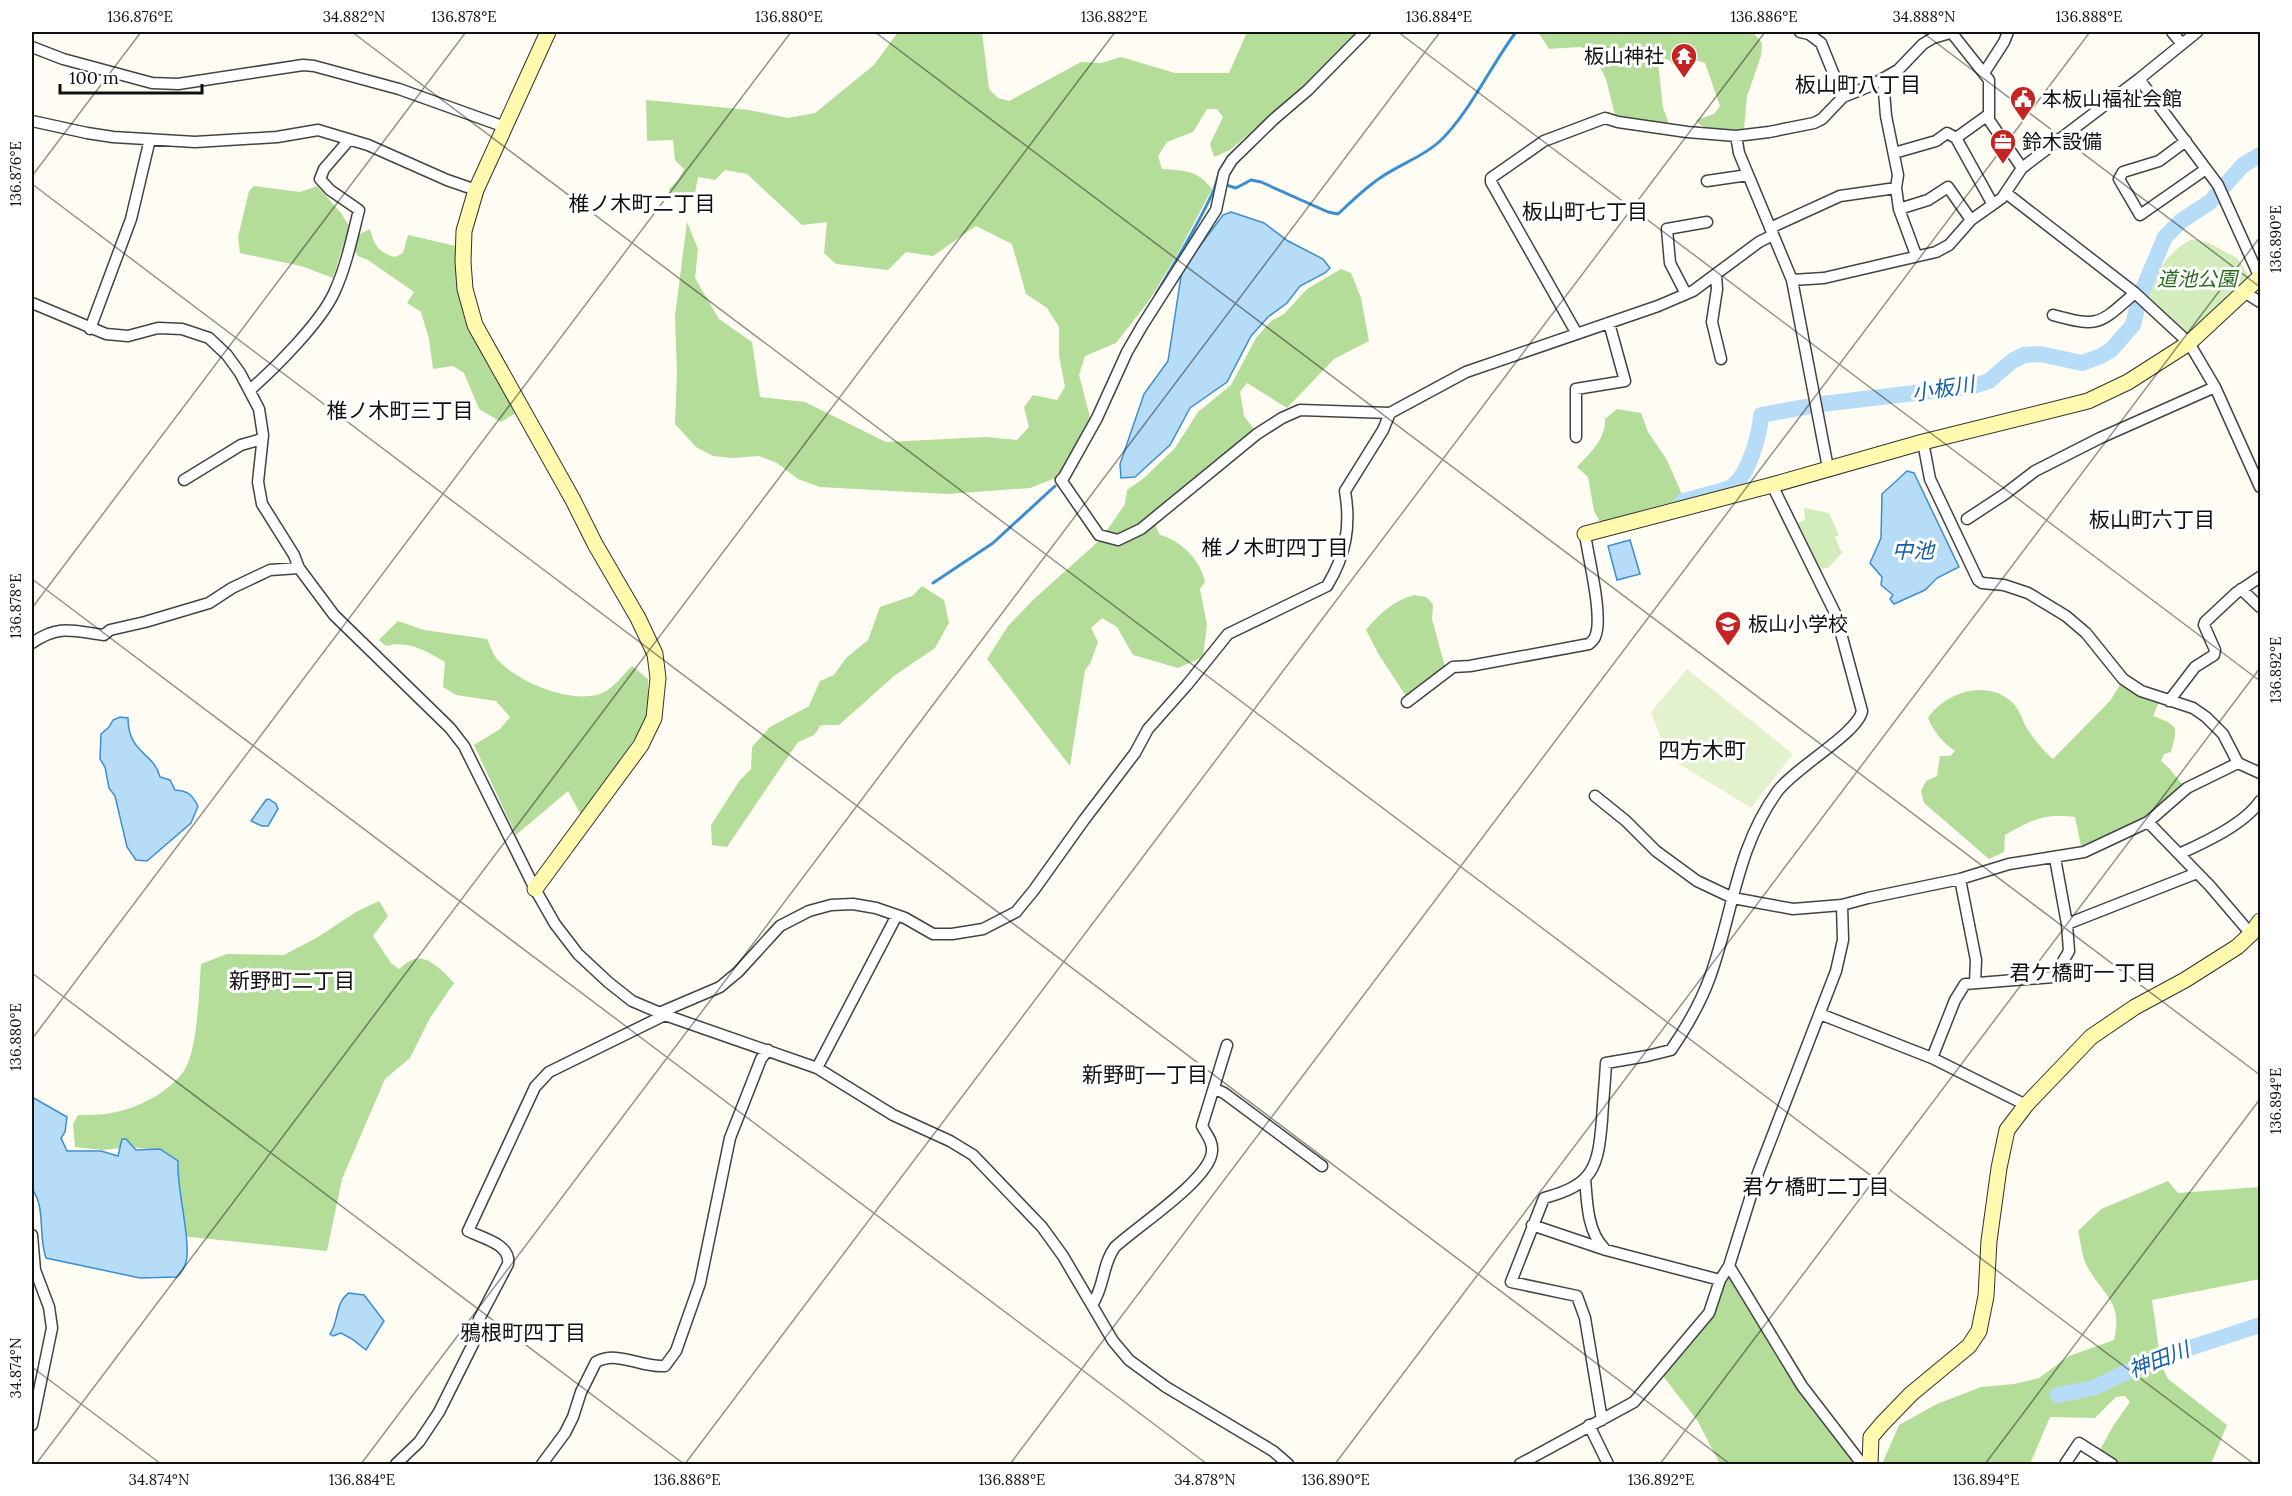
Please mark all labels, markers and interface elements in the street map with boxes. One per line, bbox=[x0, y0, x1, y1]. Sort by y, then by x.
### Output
text: 136.876°E bbox=[107, 7, 173, 26]
text: 34.882°N bbox=[323, 7, 385, 26]
text: 136.878°E bbox=[431, 7, 497, 26]
text: 136.880°E bbox=[755, 7, 823, 26]
text: 136.882°E bbox=[1081, 7, 1147, 26]
text: 136.884°E bbox=[1406, 7, 1472, 26]
text: 136.886°E bbox=[1730, 7, 1798, 26]
text: 34.888°N bbox=[1893, 7, 1955, 26]
text: 136.888°E bbox=[2056, 7, 2122, 26]
temple icon: 板山神社 bbox=[1669, 41, 1699, 79]
place label: 板山神社 bbox=[1584, 43, 1664, 68]
scale bar bbox=[60, 57, 202, 95]
text: 100 m bbox=[69, 66, 119, 89]
district label: 板山町八丁目 bbox=[1795, 71, 1921, 98]
public building icon: 本板山福祉会館 bbox=[2008, 84, 2038, 122]
place label: 本板山福祉会館 bbox=[2042, 86, 2182, 111]
office icon: 鈴木設備 bbox=[1988, 127, 2018, 165]
place label: 鈴木設備 bbox=[2022, 129, 2102, 154]
text: 136.876°E bbox=[6, 141, 25, 207]
district label: 椎ノ木町二丁目 bbox=[569, 190, 716, 217]
district label: 板山町七丁目 bbox=[1522, 198, 1648, 225]
text: 136.890°E bbox=[2266, 205, 2285, 273]
park label: 道池公園 bbox=[2157, 266, 2240, 291]
water label: 小板川 bbox=[1910, 370, 1978, 407]
district label: 椎ノ木町三丁目 bbox=[327, 397, 474, 424]
district label: 板山町六丁目 bbox=[2089, 506, 2215, 533]
district label: 椎ノ木町四丁目 bbox=[1202, 534, 1349, 561]
water label: 中池 bbox=[1892, 537, 1936, 564]
text: 136.878°E bbox=[6, 573, 25, 639]
school or university icon: 板山小学校 bbox=[1713, 609, 1743, 647]
place label: 板山小学校 bbox=[1748, 611, 1848, 636]
text: 136.892°E bbox=[2266, 637, 2285, 703]
district label: 四方木町 bbox=[1658, 736, 1746, 764]
district label: 君ケ橋町一丁目 bbox=[2010, 959, 2157, 986]
district label: 新野町二丁目 bbox=[229, 967, 355, 994]
text: 136.880°E bbox=[6, 1003, 25, 1071]
district label: 新野町一丁目 bbox=[1082, 1061, 1208, 1088]
text: 136.894°E bbox=[2266, 1068, 2285, 1134]
district label: 君ケ橋町二丁目 bbox=[1743, 1173, 1890, 1200]
district label: 鴉根町四丁目 bbox=[460, 1319, 586, 1346]
water label: 神田川 bbox=[2125, 1335, 2195, 1383]
text: 34.874°N bbox=[6, 1338, 25, 1398]
text: 34.874°N bbox=[129, 1470, 189, 1489]
text: 136.884°E bbox=[329, 1470, 395, 1489]
text: 136.886°E bbox=[653, 1470, 721, 1489]
text: 136.888°E bbox=[979, 1470, 1045, 1489]
text: 34.878°N bbox=[1174, 1470, 1236, 1489]
text: 136.890°E bbox=[1302, 1470, 1370, 1489]
text: 136.892°E bbox=[1628, 1470, 1694, 1489]
text: 136.894°E bbox=[1953, 1470, 2019, 1489]

